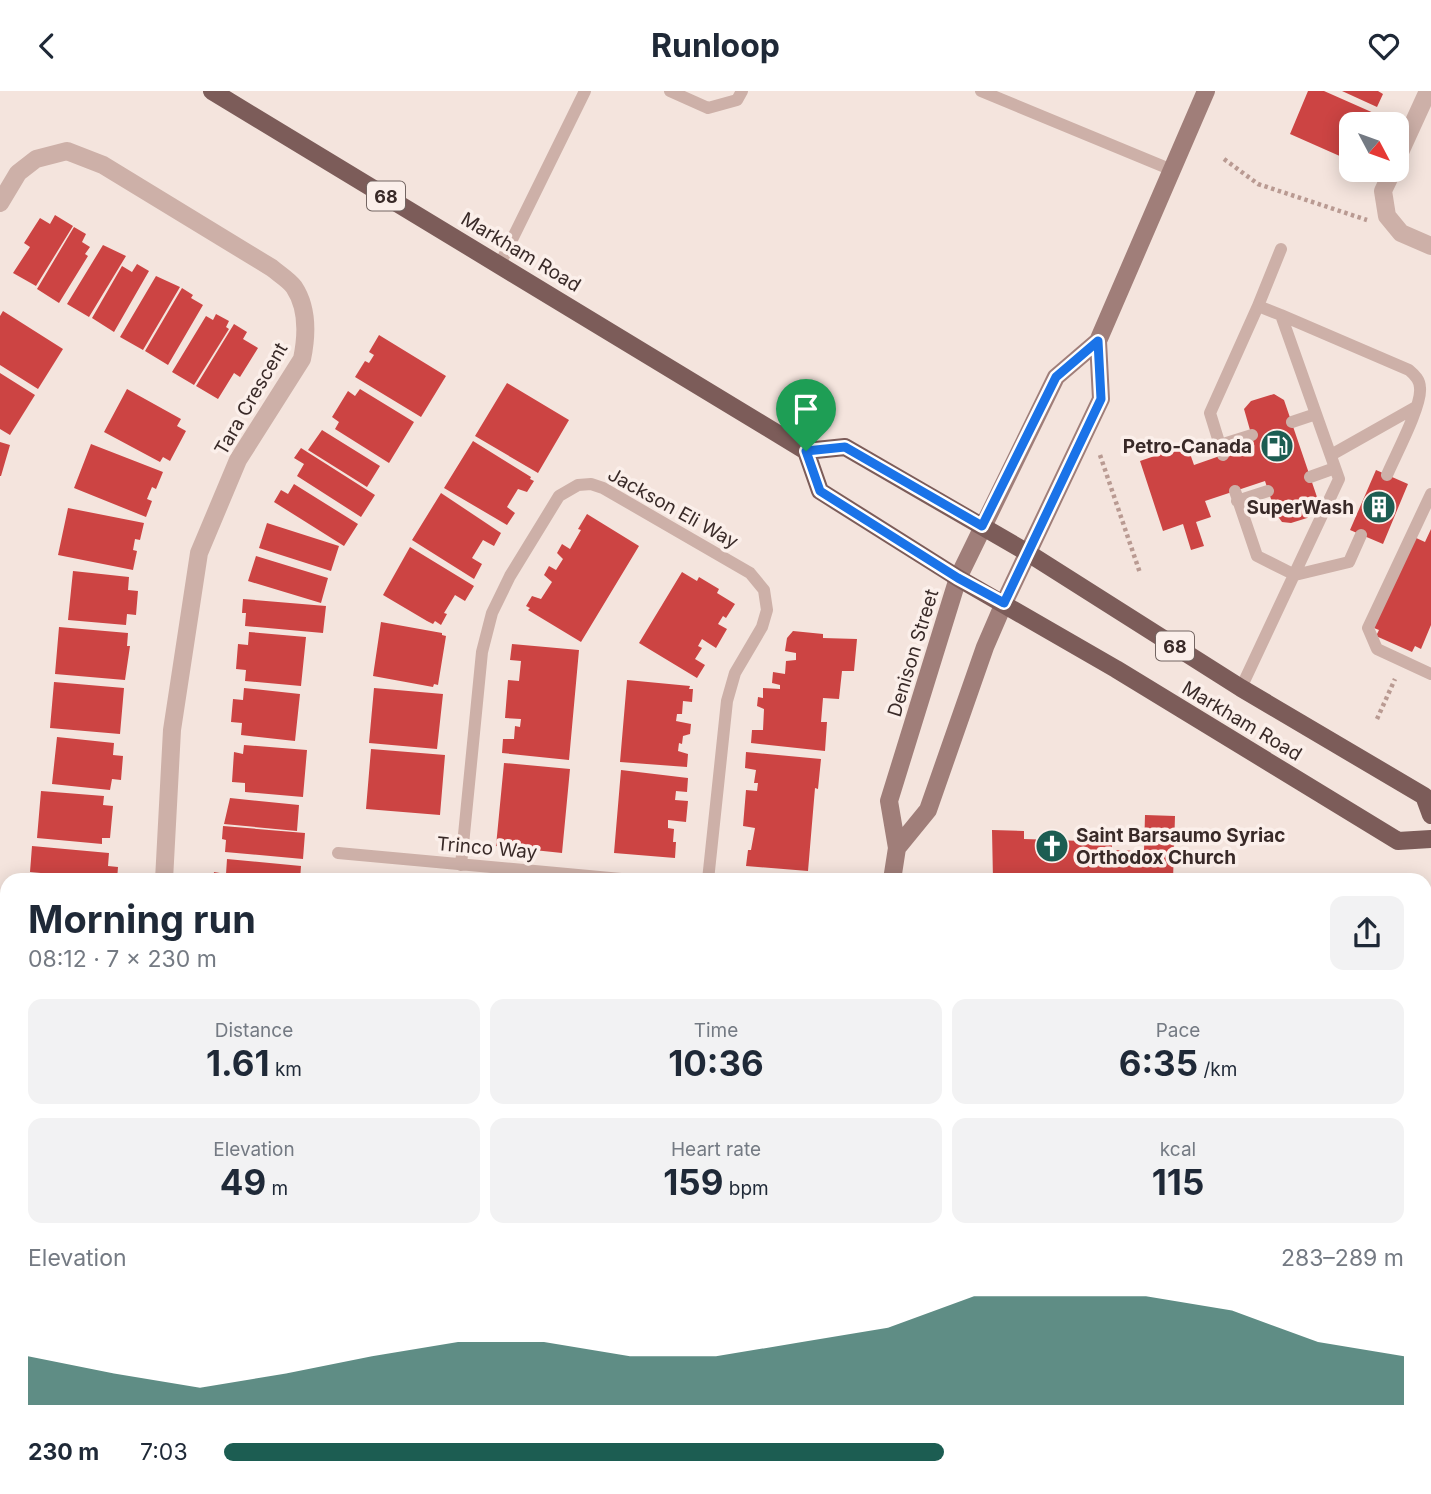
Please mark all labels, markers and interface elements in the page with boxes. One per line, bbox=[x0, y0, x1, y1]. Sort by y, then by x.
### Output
text: Runloop bbox=[651, 26, 780, 65]
icon: back bbox=[28, 27, 66, 65]
icon: heart bbox=[1365, 27, 1403, 65]
north arrow bbox=[1339, 112, 1409, 182]
map controls bbox=[1339, 112, 1409, 182]
road number: 68 bbox=[367, 181, 405, 211]
street label: Markham Road bbox=[457, 207, 585, 297]
street label: Tara Crescent bbox=[210, 339, 292, 459]
pin bbox=[776, 379, 836, 451]
icon: arrive bbox=[787, 390, 825, 428]
fuel station icon: Petro-Canada bbox=[1258, 427, 1296, 465]
place label: Petro-Canada bbox=[1123, 435, 1252, 458]
street label: Jackson Eli Way bbox=[604, 463, 743, 554]
building icon: SuperWash bbox=[1360, 488, 1398, 526]
place label: SuperWash bbox=[1247, 496, 1354, 519]
street label: Denison Street bbox=[883, 586, 943, 720]
road number: 68 bbox=[1156, 631, 1194, 661]
street label: Markham Road bbox=[1178, 676, 1306, 766]
place label: Saint Barsaumo Syriac Orthodox Church bbox=[1076, 824, 1285, 869]
church icon: Saint Barsaumo Syriac Orthodox Church bbox=[1033, 827, 1071, 865]
street label: Trinco Way bbox=[436, 832, 539, 864]
text: Morning run bbox=[28, 896, 256, 942]
button: share bbox=[1330, 896, 1404, 970]
text: 08:12 · 7 × 230 m bbox=[28, 945, 217, 973]
text: Distance bbox=[215, 1019, 293, 1042]
text: Time bbox=[694, 1019, 738, 1042]
text: Pace bbox=[1156, 1019, 1200, 1042]
text: 1.61 bbox=[206, 1042, 270, 1084]
text: 10:36 bbox=[668, 1042, 764, 1084]
text: 6:35 bbox=[1119, 1042, 1198, 1084]
text: km bbox=[270, 1058, 302, 1081]
text: /km bbox=[1198, 1058, 1237, 1081]
text: Elevation bbox=[213, 1138, 295, 1161]
text: Heart rate bbox=[671, 1138, 761, 1161]
text: kcal bbox=[1160, 1138, 1196, 1161]
text: 49 bbox=[220, 1161, 266, 1203]
text: 159 bbox=[663, 1161, 723, 1203]
text: 115 bbox=[1152, 1161, 1204, 1203]
text: m bbox=[266, 1177, 288, 1200]
text: bpm bbox=[723, 1177, 769, 1200]
text: Elevation bbox=[28, 1244, 127, 1272]
text: 283–289 m bbox=[1281, 1244, 1404, 1272]
text: 230 m bbox=[28, 1438, 99, 1466]
text: 7:03 bbox=[140, 1438, 188, 1466]

